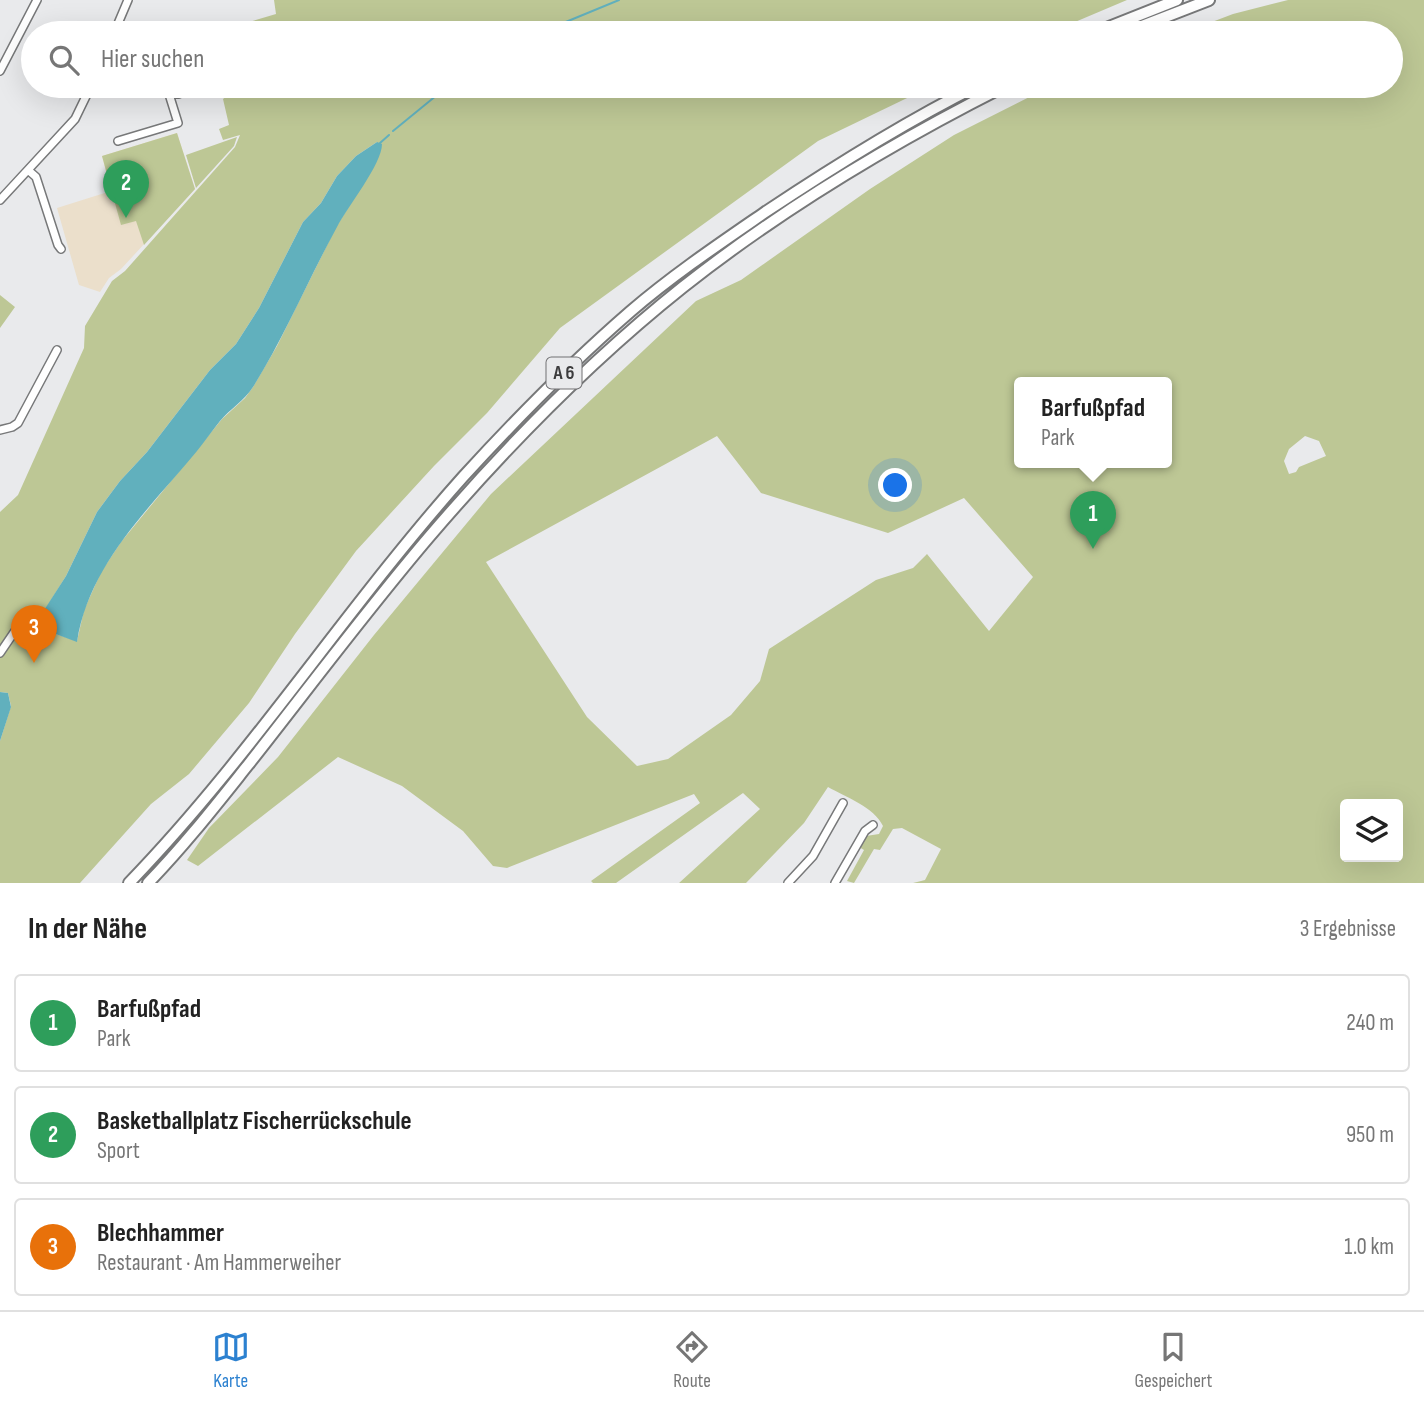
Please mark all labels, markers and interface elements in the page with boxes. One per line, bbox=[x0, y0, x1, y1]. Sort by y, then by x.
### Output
search box bbox=[21, 21, 1403, 98]
icon: search bbox=[45, 41, 83, 79]
text: Hier suchen bbox=[101, 44, 204, 75]
pin: 2 bbox=[103, 160, 149, 218]
road number: A 6 bbox=[546, 358, 582, 388]
popup bbox=[1014, 377, 1172, 468]
text: Barfußpfad bbox=[1041, 393, 1145, 424]
text: Park bbox=[1041, 424, 1075, 452]
your location bbox=[878, 468, 912, 502]
pin: 1 bbox=[1070, 491, 1116, 549]
pin: 3 bbox=[11, 605, 57, 663]
map controls bbox=[1340, 799, 1403, 862]
button: layers bbox=[1340, 799, 1403, 862]
text: In der Nähe bbox=[28, 911, 147, 947]
text: 3 Ergebnisse bbox=[1300, 915, 1396, 943]
text: Barfußpfad bbox=[97, 994, 201, 1025]
text: 1 bbox=[48, 1009, 58, 1037]
text: 240 m bbox=[1346, 1009, 1394, 1037]
text: Park bbox=[97, 1025, 131, 1053]
text: Basketballplatz Fischerrückschule bbox=[97, 1106, 412, 1137]
text: 2 bbox=[48, 1121, 58, 1149]
text: 950 m bbox=[1346, 1121, 1394, 1149]
text: Sport bbox=[97, 1137, 140, 1165]
text: Blechhammer bbox=[97, 1218, 224, 1249]
text: 3 bbox=[48, 1233, 58, 1261]
text: 1.0 km bbox=[1344, 1233, 1394, 1261]
text: Restaurant · Am Hammerweiher bbox=[97, 1249, 341, 1277]
tab: Karte bbox=[212, 1328, 250, 1393]
tab: Route bbox=[673, 1328, 711, 1393]
tab: Gespeichert bbox=[1134, 1328, 1212, 1393]

